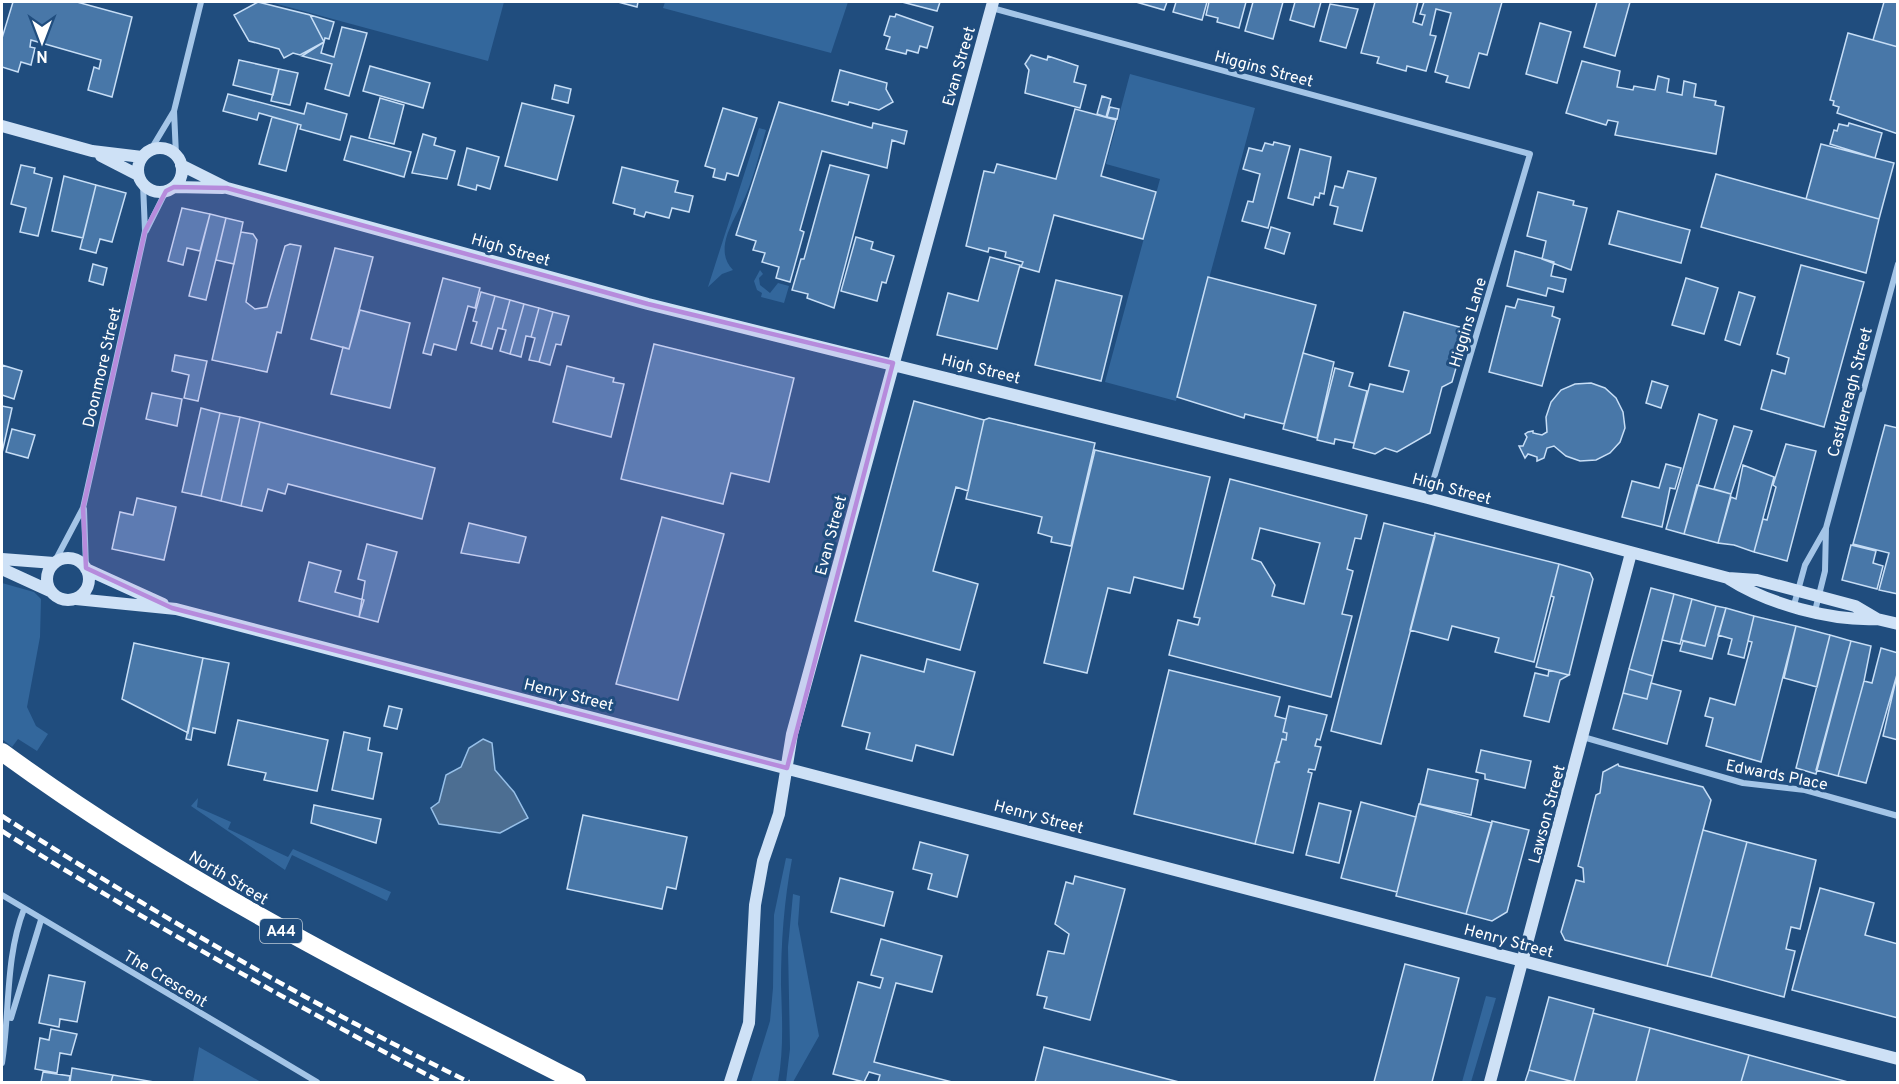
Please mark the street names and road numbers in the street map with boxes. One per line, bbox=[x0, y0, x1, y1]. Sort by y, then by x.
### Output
street label: Evan Street bbox=[939, 24, 981, 109]
street label: Higgins Street bbox=[1212, 47, 1315, 93]
street label: High Street bbox=[469, 230, 552, 272]
street label: Higgins Lane bbox=[1446, 275, 1492, 370]
street label: Doonmore Street bbox=[79, 305, 127, 430]
street label: Castlereagh Street bbox=[1824, 325, 1878, 460]
street label: High Street bbox=[939, 350, 1022, 389]
street label: High Street bbox=[1410, 470, 1493, 510]
street label: Evan Street bbox=[812, 493, 852, 578]
street label: Henry Street bbox=[522, 675, 616, 717]
street label: Edwards Place bbox=[1724, 756, 1829, 796]
street label: Lawson Street bbox=[1525, 763, 1571, 866]
street label: Henry Street bbox=[992, 796, 1085, 839]
street label: North Street bbox=[185, 847, 271, 910]
road number: A44 bbox=[260, 919, 302, 943]
street label: Henry Street bbox=[1462, 920, 1555, 963]
street label: The Crescent bbox=[119, 947, 211, 1013]

